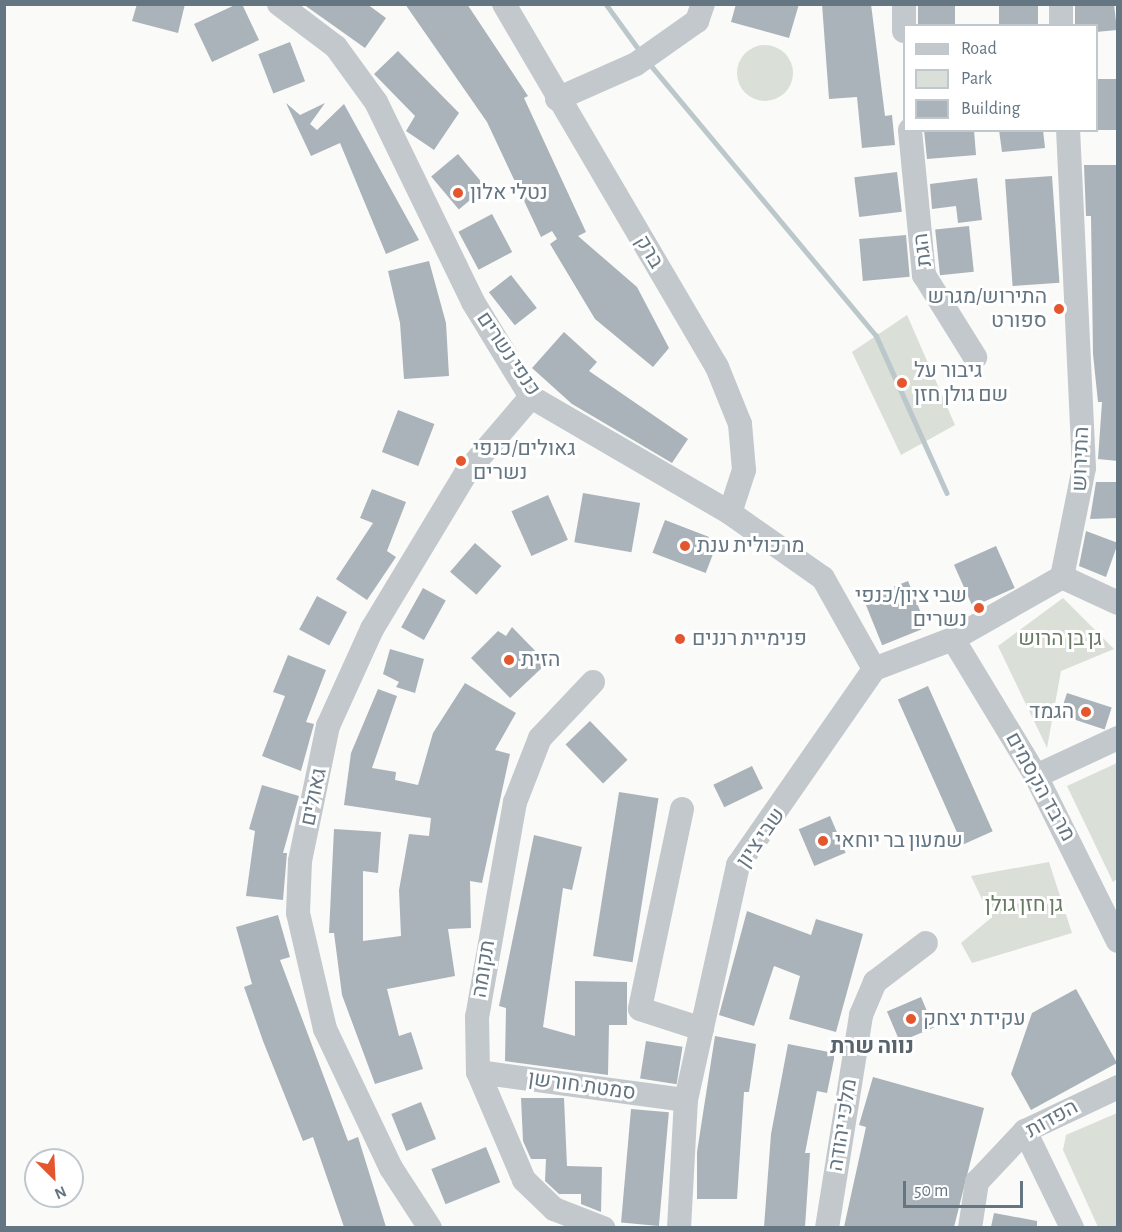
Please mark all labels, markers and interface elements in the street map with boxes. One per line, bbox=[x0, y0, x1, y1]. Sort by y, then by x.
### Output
legend bbox=[903, 24, 1098, 132]
text: Road bbox=[961, 40, 997, 58]
text: Park bbox=[961, 70, 992, 88]
text: Building bbox=[961, 100, 1020, 118]
place label: נטלי אלון bbox=[470, 180, 548, 206]
marker: נטלי אלון bbox=[451, 186, 465, 200]
street label: ברק bbox=[629, 231, 669, 273]
street label: הגת bbox=[908, 232, 938, 268]
place label: התירוש/מגרש ספורט bbox=[928, 284, 1047, 334]
marker: התירוש/מגרש ספורט bbox=[1052, 302, 1066, 316]
street label: כנפי נשרים bbox=[471, 307, 545, 401]
place label: גיבור על שם גולן חזן bbox=[914, 358, 1008, 408]
marker: גיבור על שם גולן חזן bbox=[895, 376, 909, 390]
street label: התירוש bbox=[1067, 426, 1095, 492]
place label: גאולים/כנפי נשרים bbox=[473, 436, 576, 486]
marker: גאולים/כנפי נשרים bbox=[454, 454, 468, 468]
place label: מרכולית ענת bbox=[697, 533, 805, 559]
marker: מרכולית ענת bbox=[678, 539, 692, 553]
place label: שבי ציון/כנפי נשרים bbox=[855, 583, 967, 633]
marker: שבי ציון/כנפי נשרים bbox=[972, 601, 986, 615]
place label: פנימיית רננים bbox=[692, 626, 807, 652]
park label: גן בן הרוש bbox=[1018, 626, 1102, 652]
marker: פנימיית רננים bbox=[673, 632, 687, 646]
place label: הזית bbox=[521, 647, 560, 673]
marker: הזית bbox=[502, 653, 516, 667]
place label: הגמד bbox=[1029, 699, 1074, 725]
marker: הגמד bbox=[1079, 705, 1093, 719]
street label: מרבד הקסמים bbox=[1000, 728, 1080, 846]
street label: גאולים bbox=[296, 766, 332, 828]
street label: שבי ציון bbox=[731, 803, 791, 873]
place label: שמעון בר יוחאי bbox=[835, 828, 963, 854]
marker: שמעון בר יוחאי bbox=[816, 834, 830, 848]
park label: גן חזן גולן bbox=[985, 892, 1063, 918]
street label: תקומה bbox=[467, 938, 501, 1000]
place label: עקידת יצחק bbox=[923, 1006, 1026, 1032]
marker: עקידת יצחק bbox=[904, 1012, 918, 1026]
district label: נווה שרת bbox=[830, 1034, 914, 1060]
street label: סמטת חורשן bbox=[527, 1066, 637, 1106]
street label: מלכי יהודה bbox=[823, 1077, 863, 1173]
street label: הפדות bbox=[1022, 1094, 1082, 1144]
north arrow bbox=[24, 1148, 84, 1208]
scale bar bbox=[906, 1169, 1026, 1207]
text: 50 m bbox=[914, 1182, 948, 1200]
text: N bbox=[52, 1183, 69, 1202]

